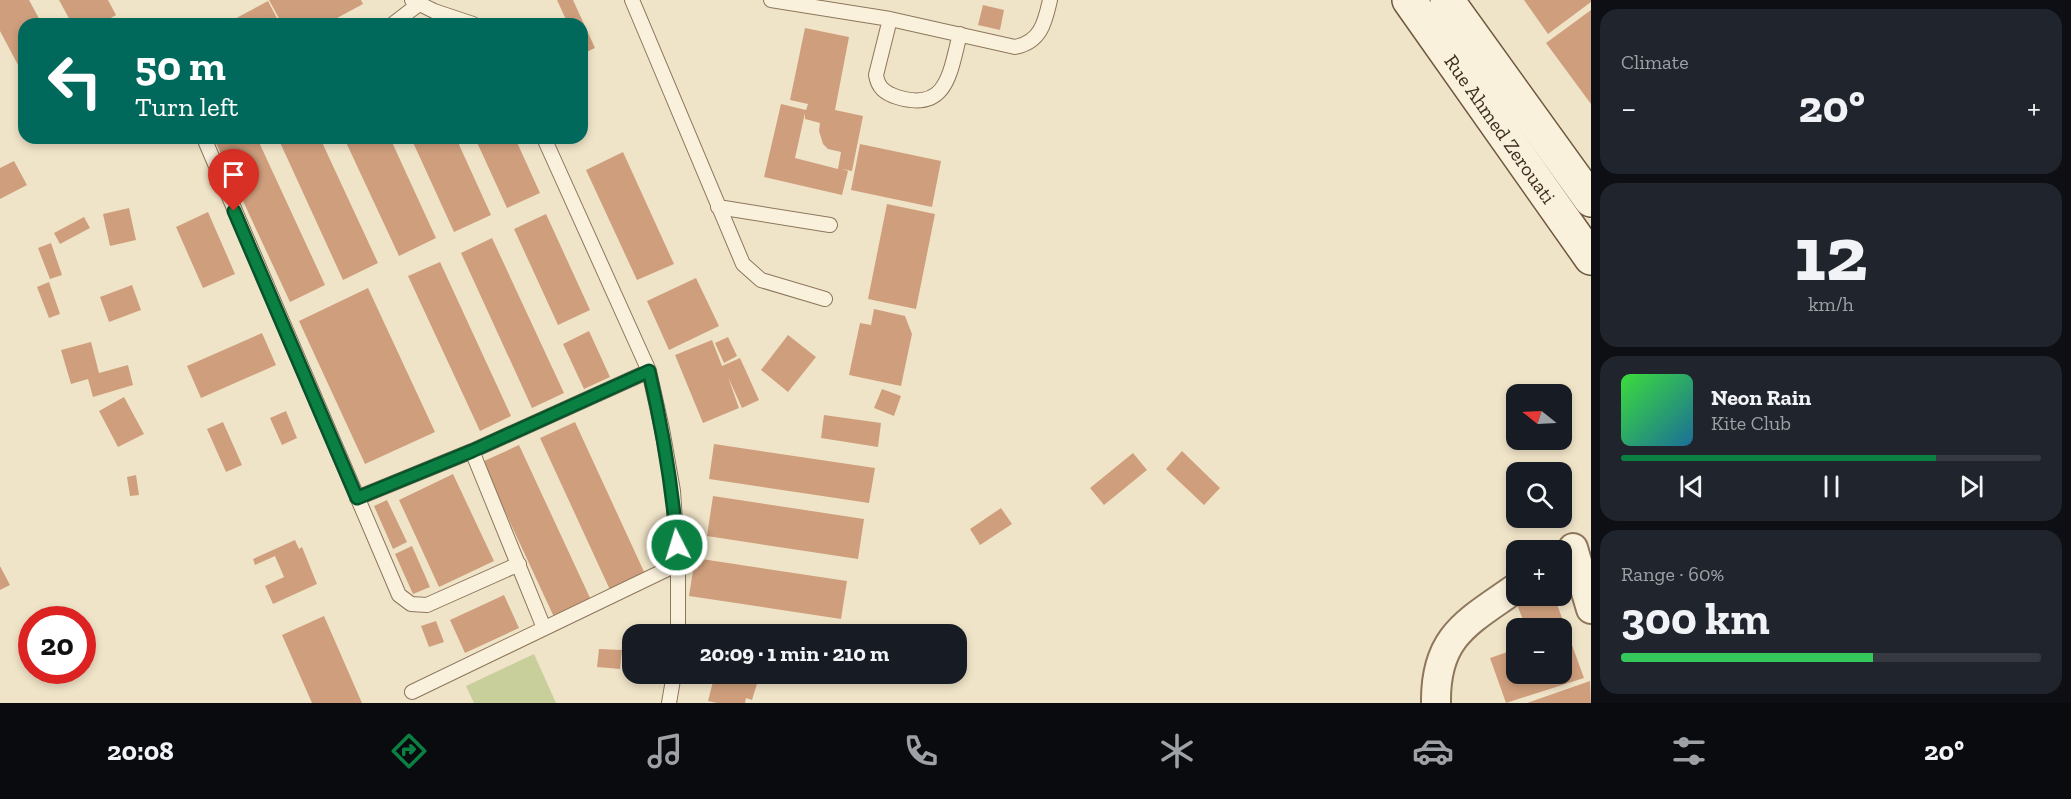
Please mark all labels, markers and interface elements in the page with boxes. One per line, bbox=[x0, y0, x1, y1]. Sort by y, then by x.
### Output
text: 50 m bbox=[135, 40, 226, 91]
icon: left bbox=[36, 42, 114, 120]
street label: Rue Ahmed Zerouati bbox=[1439, 50, 1561, 209]
text: Climate bbox=[1621, 50, 1689, 74]
text: 20° bbox=[1799, 80, 1865, 134]
text: − bbox=[1621, 88, 1636, 127]
text: + bbox=[2027, 88, 2041, 127]
text: Turn left bbox=[135, 91, 238, 123]
pin bbox=[208, 149, 259, 211]
icon: arrive bbox=[217, 158, 250, 191]
text: 12 bbox=[1794, 206, 1868, 300]
text: km/h bbox=[1808, 292, 1854, 316]
north arrow bbox=[1506, 384, 1572, 450]
map controls bbox=[1506, 384, 1572, 684]
text: Neon Rain bbox=[1711, 384, 1811, 411]
text: Kite Club bbox=[1711, 411, 1791, 435]
button: search bbox=[1506, 462, 1572, 528]
icon: previous bbox=[1675, 470, 1708, 503]
icon: pause bbox=[1815, 470, 1848, 503]
icon: next bbox=[1955, 470, 1988, 503]
position arrow bbox=[645, 513, 709, 577]
button: + bbox=[1506, 540, 1572, 606]
text: Range · 60% bbox=[1621, 562, 1724, 586]
text: 300 km bbox=[1621, 592, 1770, 646]
speed limit sign: 20 bbox=[18, 606, 96, 684]
button: − bbox=[1506, 618, 1572, 684]
text: 20:09 · 1 min · 210 m bbox=[700, 640, 889, 667]
icon: directions bbox=[388, 730, 430, 772]
icon: music bbox=[644, 730, 686, 772]
icon: phone bbox=[900, 730, 942, 772]
icon: climate bbox=[1156, 730, 1198, 772]
icon: car bbox=[1412, 730, 1454, 772]
icon: filters bbox=[1668, 730, 1710, 772]
text: 20:08 bbox=[107, 735, 174, 767]
text: 20° bbox=[1924, 735, 1964, 767]

